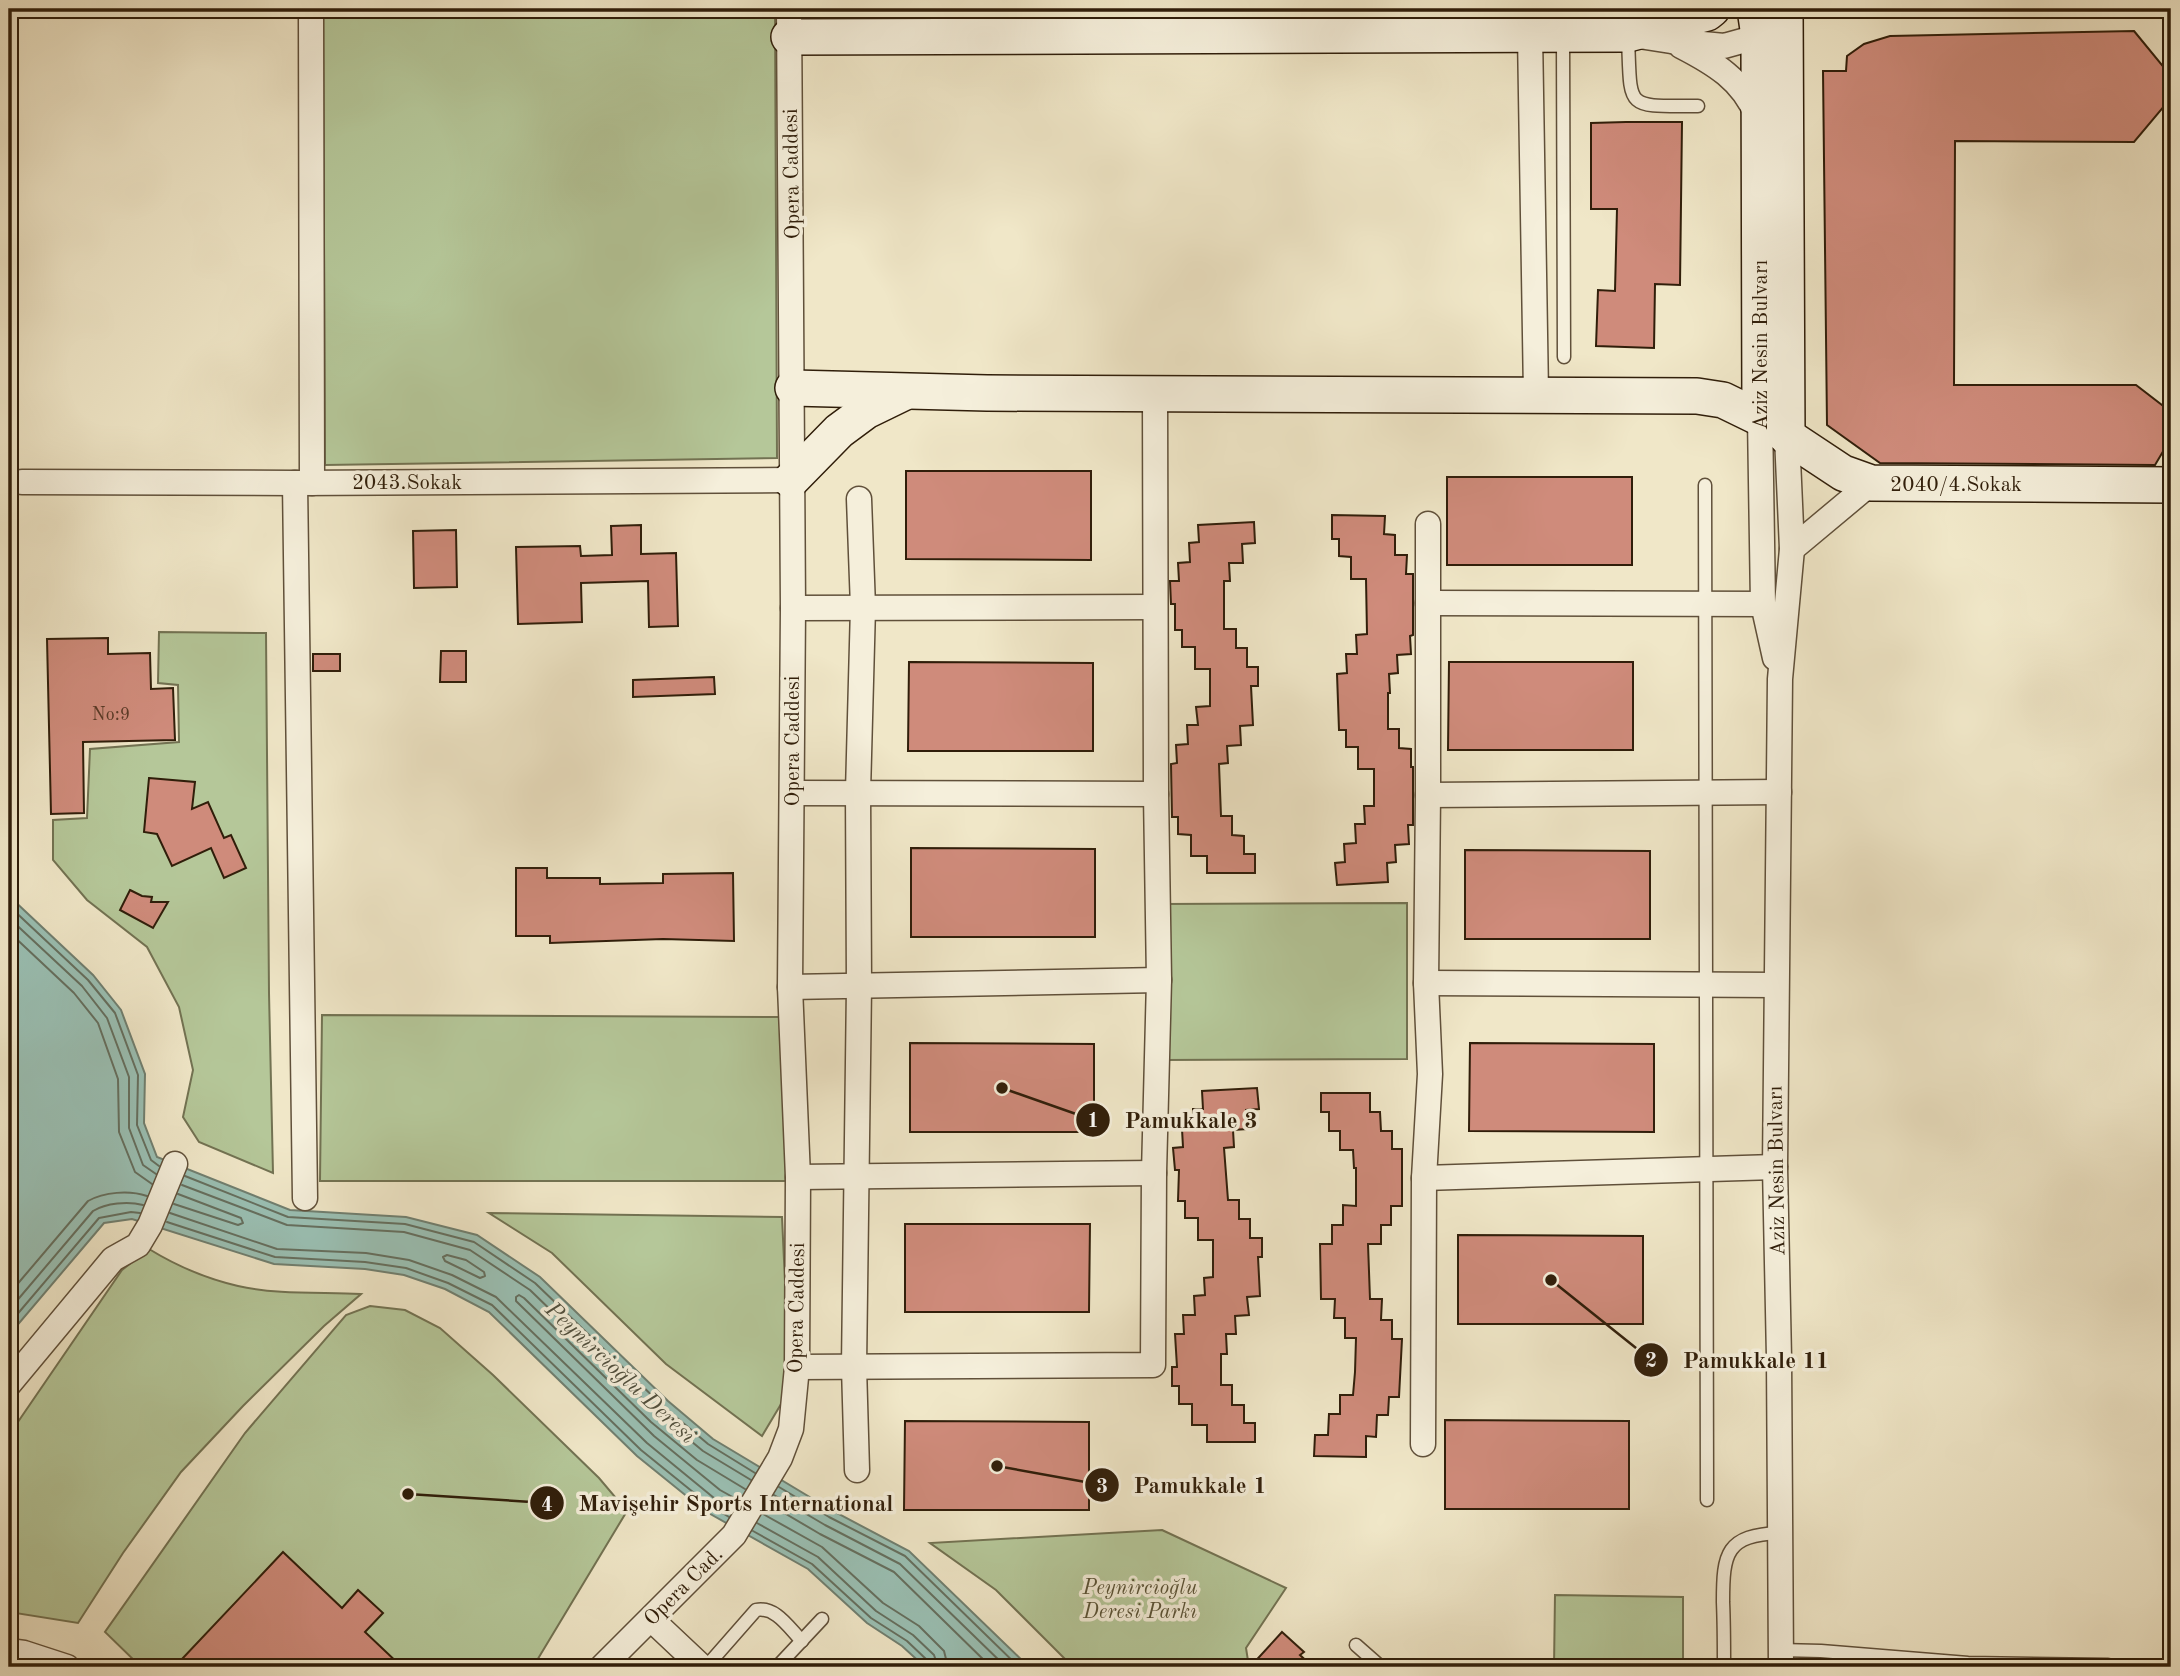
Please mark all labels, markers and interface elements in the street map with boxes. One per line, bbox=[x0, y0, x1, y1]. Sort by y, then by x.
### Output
street label: Opera Caddesi bbox=[781, 108, 804, 240]
street label: Aziz Nesin Bulvarı bbox=[1751, 260, 1772, 430]
street label: 2043.Sokak bbox=[352, 473, 462, 494]
street label: 2040/4.Sokak bbox=[1890, 475, 2022, 496]
street label: Opera Caddesi bbox=[783, 676, 804, 806]
house number: No:9 bbox=[92, 706, 130, 724]
street label: Aziz Nesin Bulvarı bbox=[1766, 1086, 1789, 1256]
callout: Pamukkale 3 bbox=[1076, 1098, 1272, 1142]
text: Pamukkale 3 bbox=[1124, 1110, 1258, 1133]
text: 1 bbox=[1087, 1111, 1099, 1132]
street label: Opera Caddesi bbox=[786, 1242, 809, 1374]
water label: Peynircioğlu Deresi bbox=[539, 1297, 700, 1449]
callout: Pamukkale 11 bbox=[1634, 1338, 1843, 1382]
text: Pamukkale 11 bbox=[1683, 1350, 1829, 1373]
text: 2 bbox=[1645, 1351, 1657, 1372]
callout: Pamukkale 1 bbox=[1084, 1463, 1280, 1507]
text: Pamukkale 1 bbox=[1133, 1475, 1267, 1498]
text: 3 bbox=[1096, 1477, 1108, 1498]
callout: Mavişehir Sports International bbox=[530, 1481, 907, 1525]
text: Mavişehir Sports International bbox=[579, 1493, 893, 1516]
text: 4 bbox=[541, 1495, 553, 1516]
street label: Opera Cad. bbox=[641, 1544, 727, 1630]
park label: Peynircioğlu Deresi Parkı bbox=[1082, 1578, 1197, 1623]

